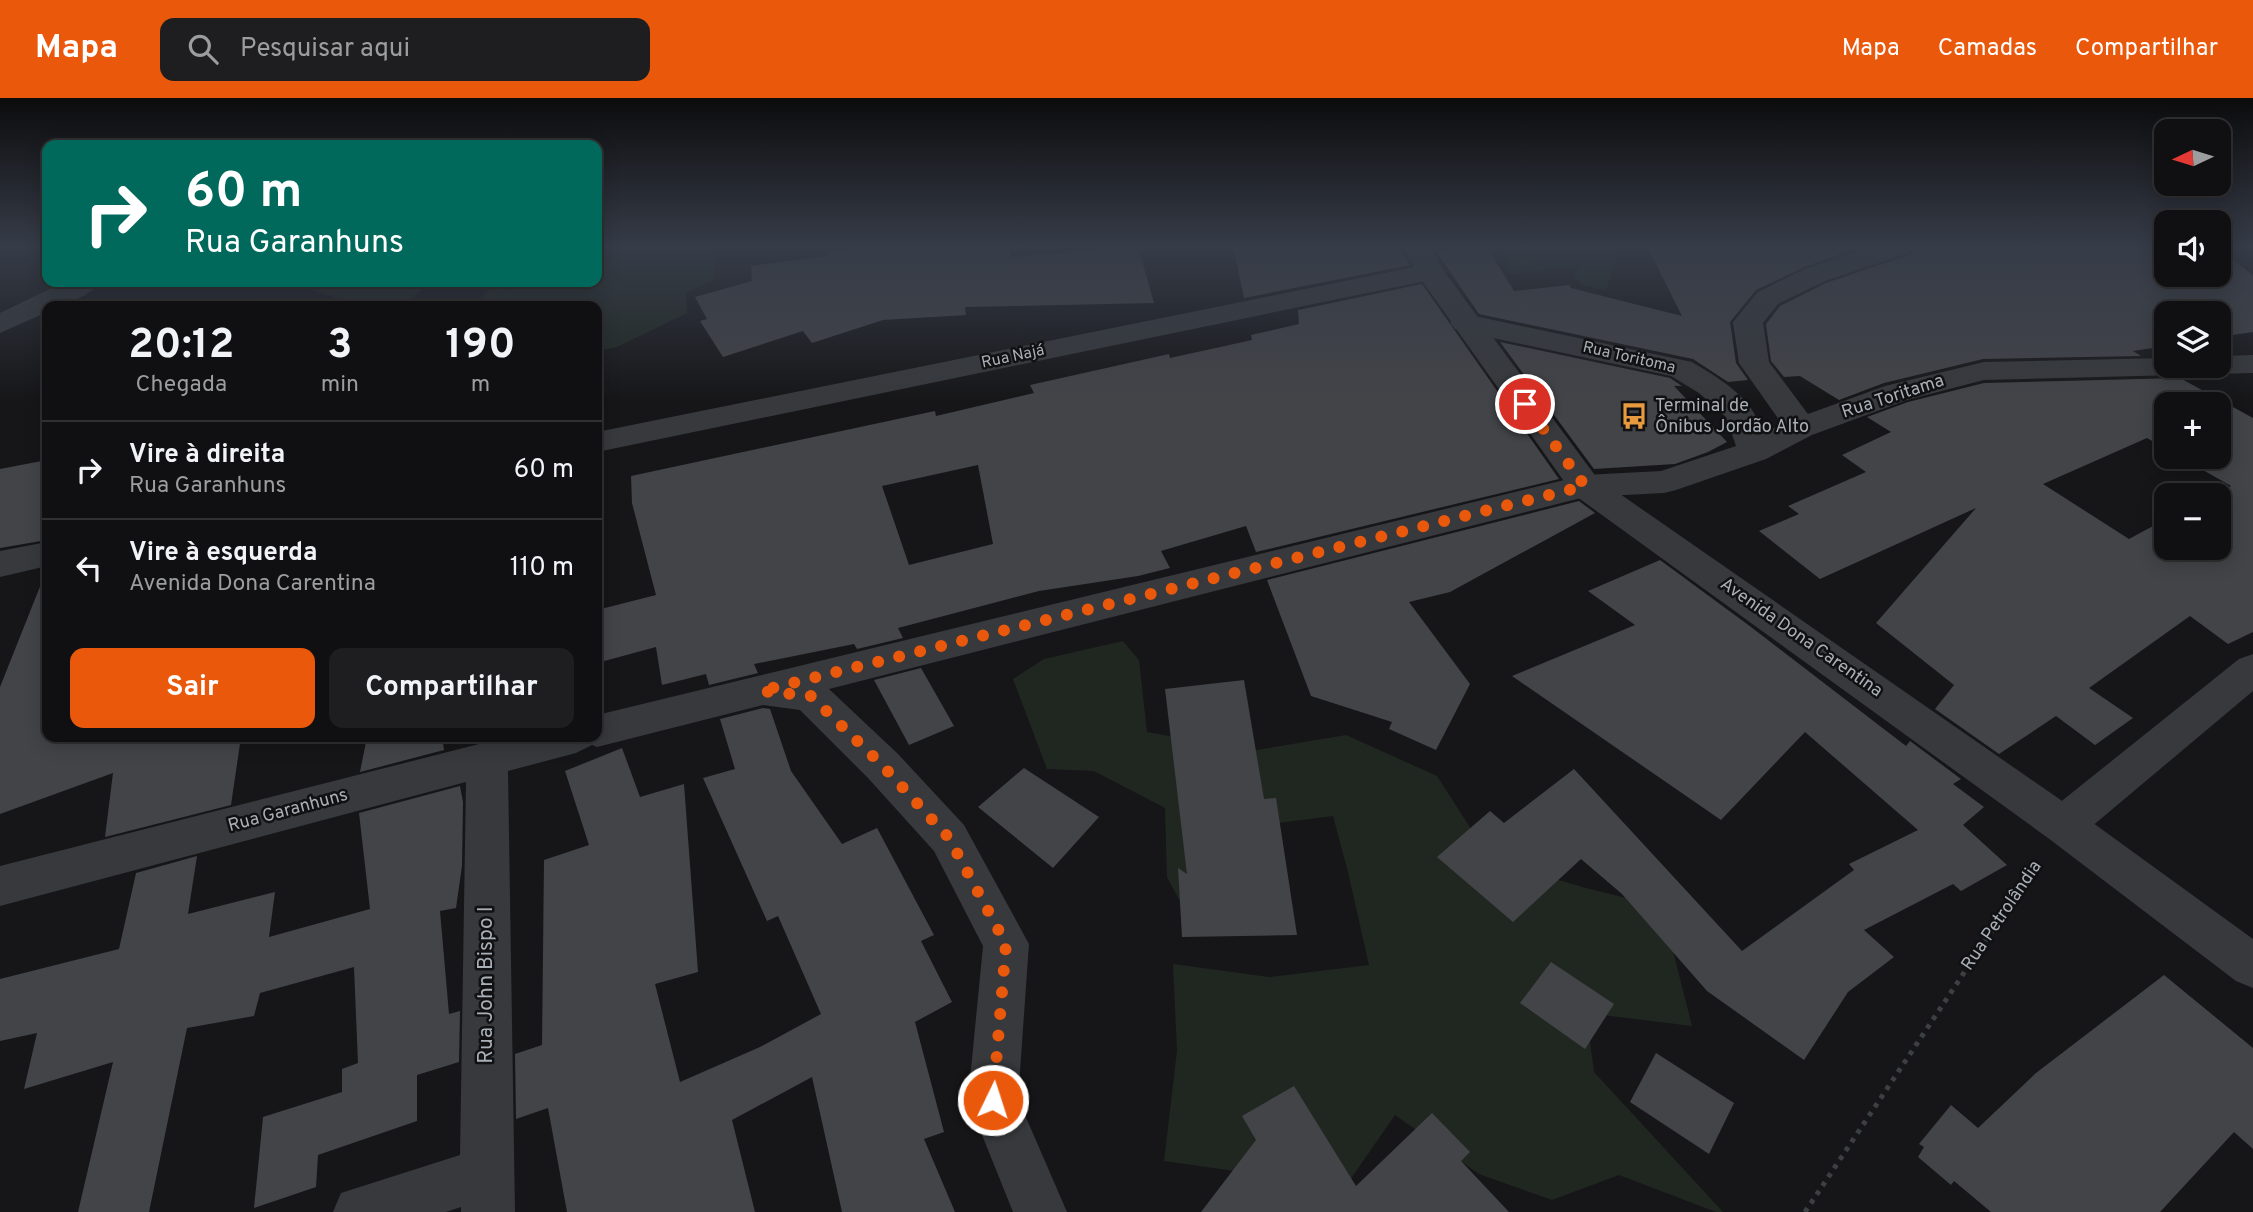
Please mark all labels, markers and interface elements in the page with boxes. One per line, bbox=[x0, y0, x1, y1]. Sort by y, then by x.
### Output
search box bbox=[160, 18, 650, 81]
text: Mapa bbox=[35, 28, 118, 70]
icon: search bbox=[184, 30, 222, 68]
text: Pesquisar aqui bbox=[240, 33, 410, 66]
text: Mapa bbox=[1842, 34, 1900, 64]
text: Camadas bbox=[1938, 34, 2037, 64]
text: Compartilhar bbox=[2075, 34, 2218, 64]
north arrow bbox=[2154, 119, 2231, 196]
map controls bbox=[2154, 119, 2231, 560]
text: 60 m bbox=[185, 163, 303, 225]
icon: right bbox=[70, 168, 161, 259]
button: sound bbox=[2154, 210, 2231, 287]
text: Rua Garanhuns bbox=[185, 224, 404, 264]
button: layers bbox=[2154, 301, 2231, 378]
text: 20:12 bbox=[128, 320, 234, 373]
text: 3 bbox=[327, 320, 352, 373]
text: 190 bbox=[445, 320, 516, 373]
street label: Rua Toritoma bbox=[1581, 338, 1677, 378]
street label: Rua Najá bbox=[980, 341, 1046, 373]
street label: Rua Toritama bbox=[1839, 370, 1947, 424]
text: Chegada bbox=[136, 371, 227, 400]
text: min bbox=[321, 371, 359, 400]
text: m bbox=[471, 371, 490, 400]
pin bbox=[1495, 374, 1555, 434]
icon: arrive bbox=[1506, 385, 1544, 423]
button: + bbox=[2154, 392, 2231, 469]
place label: Terminal de Ônibus Jordão Alto bbox=[1655, 395, 1809, 439]
bus stop icon: Terminal de Ônibus Jordão Alto bbox=[1619, 401, 1649, 431]
text: Vire à direita bbox=[129, 439, 285, 472]
icon: right bbox=[70, 451, 108, 489]
text: 60 m bbox=[514, 454, 574, 487]
text: Rua Garanhuns bbox=[129, 472, 286, 501]
button: − bbox=[2154, 483, 2231, 560]
text: Vire à esquerda bbox=[129, 537, 317, 570]
icon: left bbox=[70, 549, 108, 587]
text: 110 m bbox=[510, 552, 574, 585]
text: Avenida Dona Carentina bbox=[129, 570, 376, 599]
street label: Avenida Dona Carentina bbox=[1715, 573, 1887, 703]
button: Sair bbox=[70, 648, 315, 728]
button: Compartilhar bbox=[329, 648, 574, 728]
street label: Rua Garanhuns bbox=[226, 784, 350, 838]
street label: Rua Petrolândia bbox=[1957, 857, 2047, 975]
street label: Rua John Bispo I bbox=[473, 906, 500, 1064]
position arrow bbox=[956, 1063, 1030, 1137]

